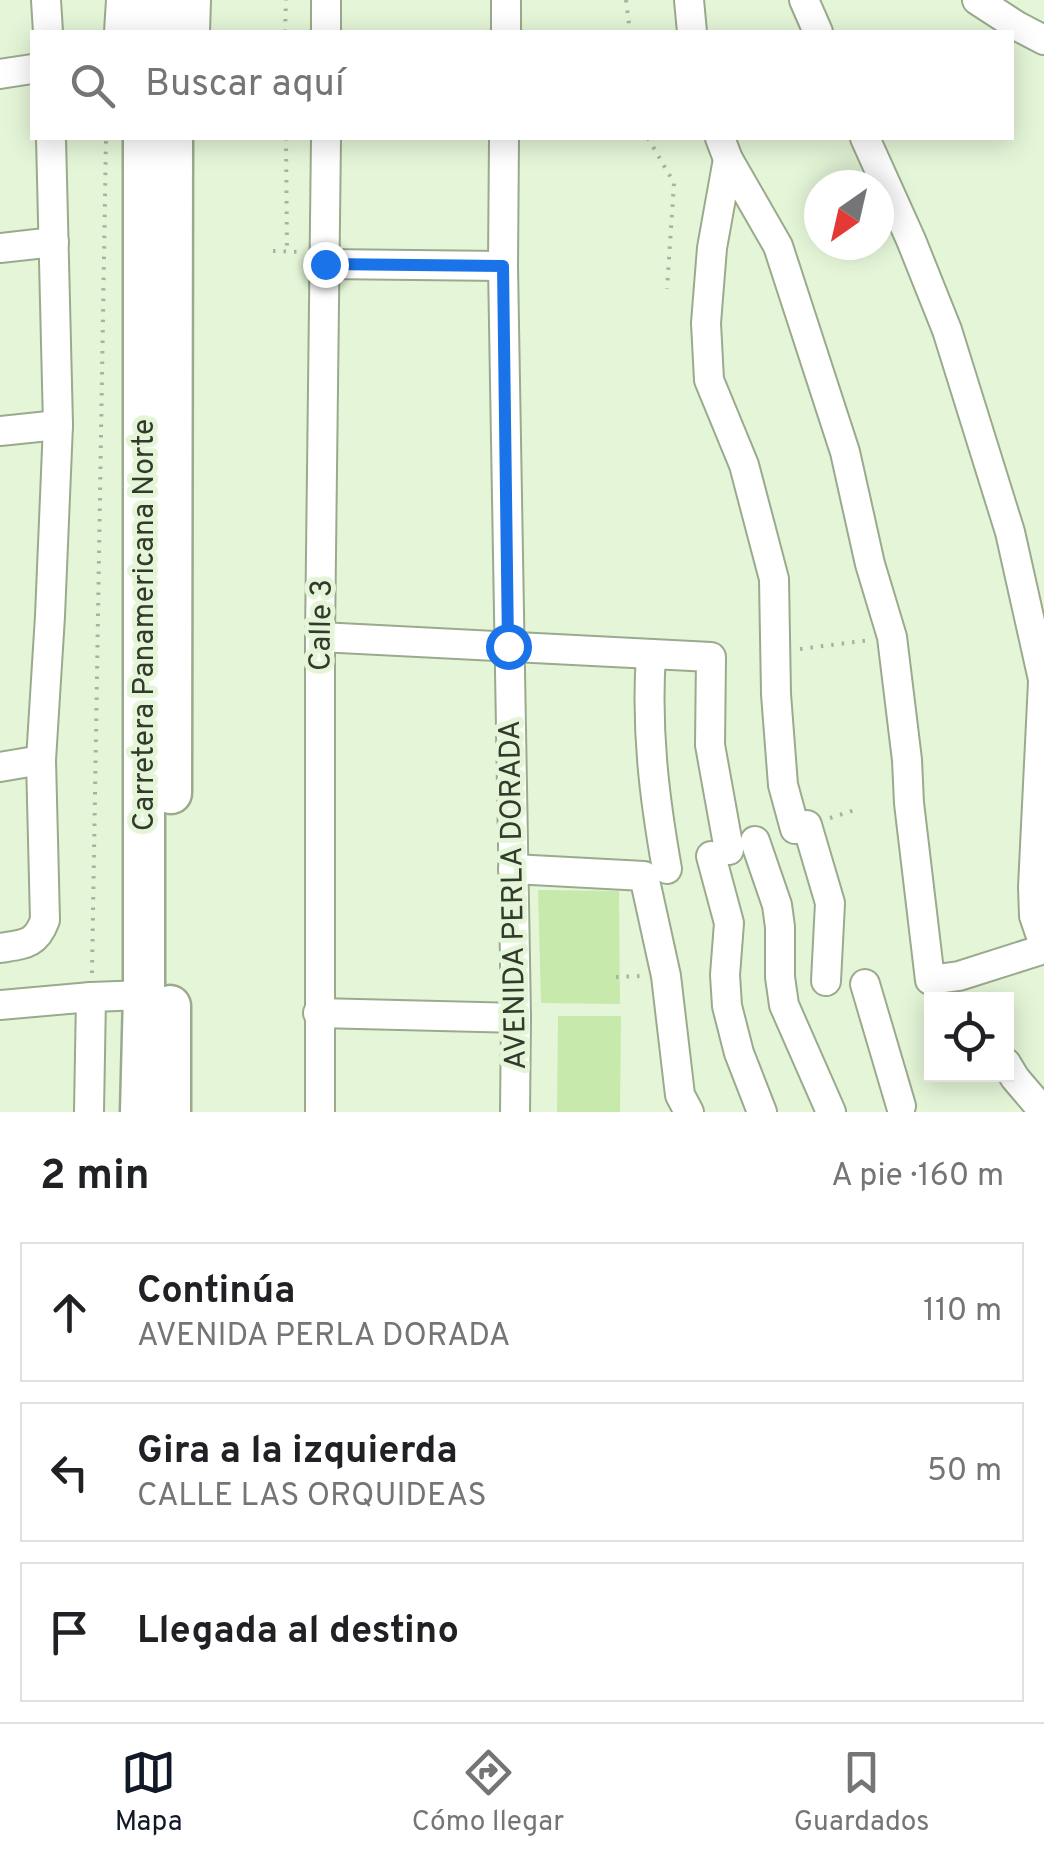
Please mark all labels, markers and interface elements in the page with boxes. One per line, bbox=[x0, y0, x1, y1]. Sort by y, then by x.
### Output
search box bbox=[30, 30, 1014, 140]
icon: search bbox=[65, 58, 120, 113]
text: Buscar aquí bbox=[145, 61, 345, 110]
north arrow bbox=[804, 170, 894, 260]
route end bbox=[303, 242, 349, 288]
street label: Carretera Panamericana Norte bbox=[127, 419, 164, 831]
street label: Calle 3 bbox=[303, 579, 342, 671]
route start bbox=[486, 624, 532, 670]
street label: AVENIDA PERLA DORADA bbox=[493, 720, 536, 1070]
map controls bbox=[924, 992, 1014, 1082]
button: locate bbox=[924, 992, 1014, 1082]
text: 2 min bbox=[40, 1151, 150, 1204]
text: A pie · 160 m bbox=[831, 1157, 1004, 1197]
text: Continúa bbox=[137, 1268, 295, 1317]
icon: ahead bbox=[42, 1285, 97, 1340]
text: 110 m bbox=[923, 1292, 1002, 1332]
text: AVENIDA PERLA DORADA bbox=[137, 1317, 510, 1357]
text: Gira a la izquierda bbox=[137, 1428, 458, 1477]
icon: left bbox=[42, 1445, 97, 1500]
text: 50 m bbox=[927, 1452, 1002, 1492]
text: CALLE LAS ORQUIDEAS bbox=[137, 1477, 487, 1517]
icon: arrive bbox=[42, 1605, 97, 1660]
text: Llegada al destino bbox=[137, 1608, 459, 1657]
tab: Mapa bbox=[115, 1745, 182, 1841]
tab: Cómo llegar bbox=[412, 1745, 564, 1841]
tab: Guardados bbox=[794, 1745, 929, 1841]

